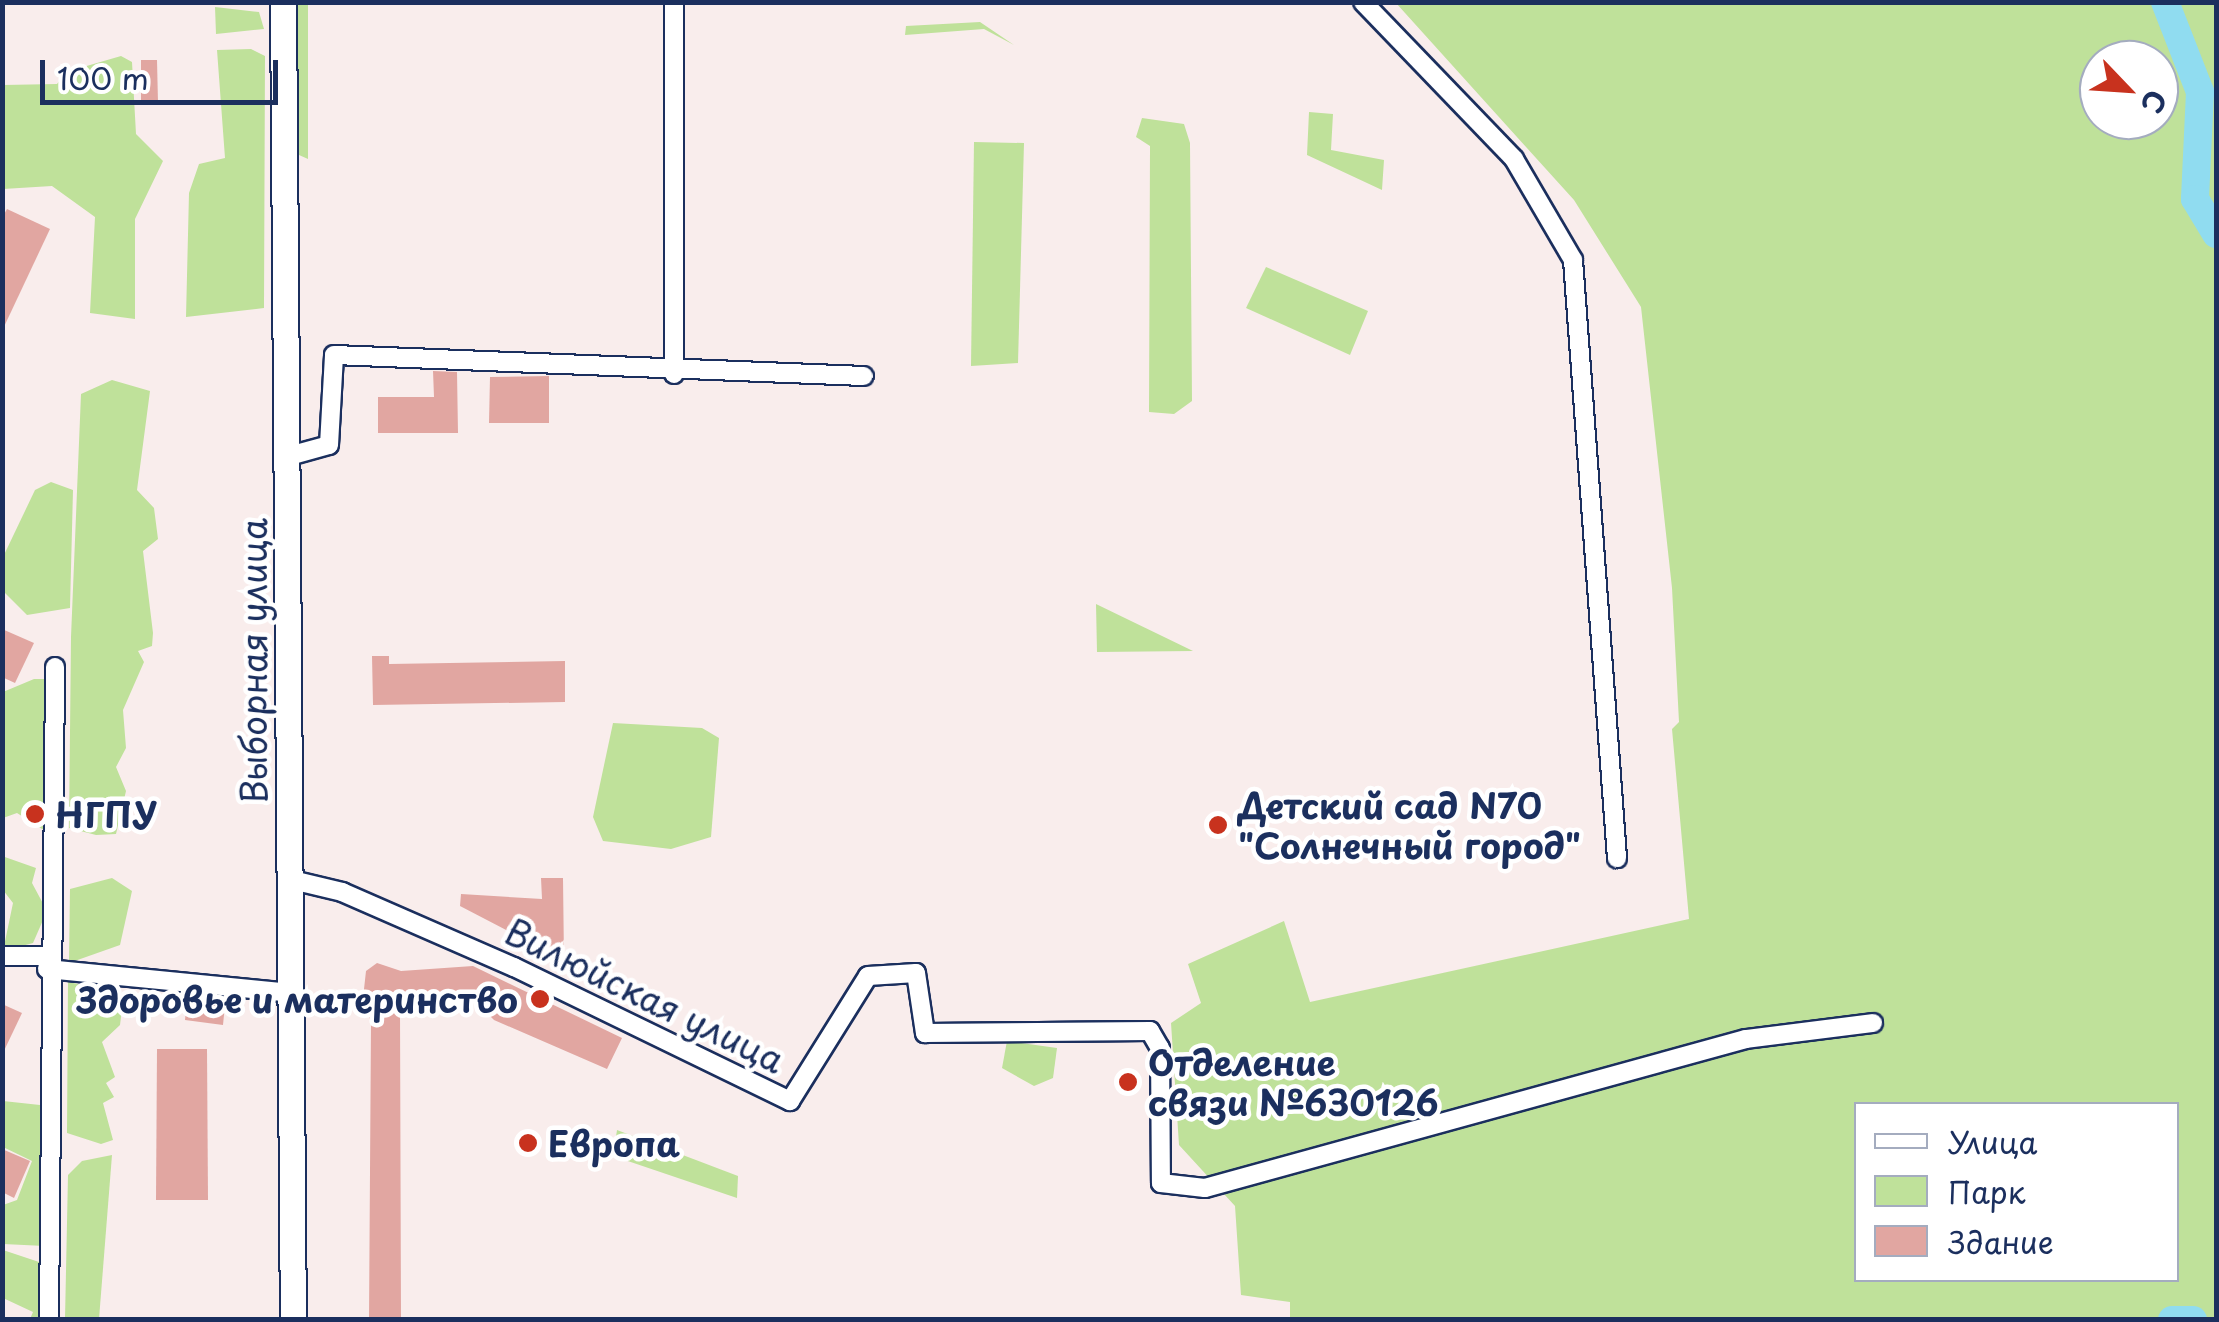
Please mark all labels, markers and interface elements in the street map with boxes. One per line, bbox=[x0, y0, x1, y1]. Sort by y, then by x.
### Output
scale bar bbox=[45, 40, 282, 102]
north arrow bbox=[2079, 40, 2179, 140]
text: 100 m bbox=[57, 55, 149, 100]
text: С bbox=[2131, 83, 2179, 121]
street label: Выборная улица bbox=[232, 517, 274, 805]
place label: Детский сад N70 "Солнечный город" bbox=[1238, 784, 1581, 866]
place label: НГПУ bbox=[55, 793, 157, 835]
marker: НГПУ bbox=[24, 803, 46, 825]
marker: Детский сад N70 "Солнечный город" bbox=[1207, 814, 1229, 836]
street label: Вилюйская улица bbox=[498, 909, 792, 1081]
place label: Здоровье и материнство bbox=[74, 978, 518, 1020]
marker: Здоровье и материнство bbox=[527, 986, 553, 1012]
place label: Отделение связи №630126 bbox=[1148, 1041, 1440, 1123]
marker: Отделение связи №630126 bbox=[1117, 1071, 1139, 1093]
legend bbox=[1854, 1102, 2179, 1282]
text: Улица bbox=[1948, 1119, 2037, 1164]
place label: Европа bbox=[548, 1122, 680, 1164]
marker: Европа bbox=[517, 1132, 539, 1154]
text: Парк bbox=[1948, 1169, 2025, 1214]
text: Здание bbox=[1948, 1219, 2054, 1264]

